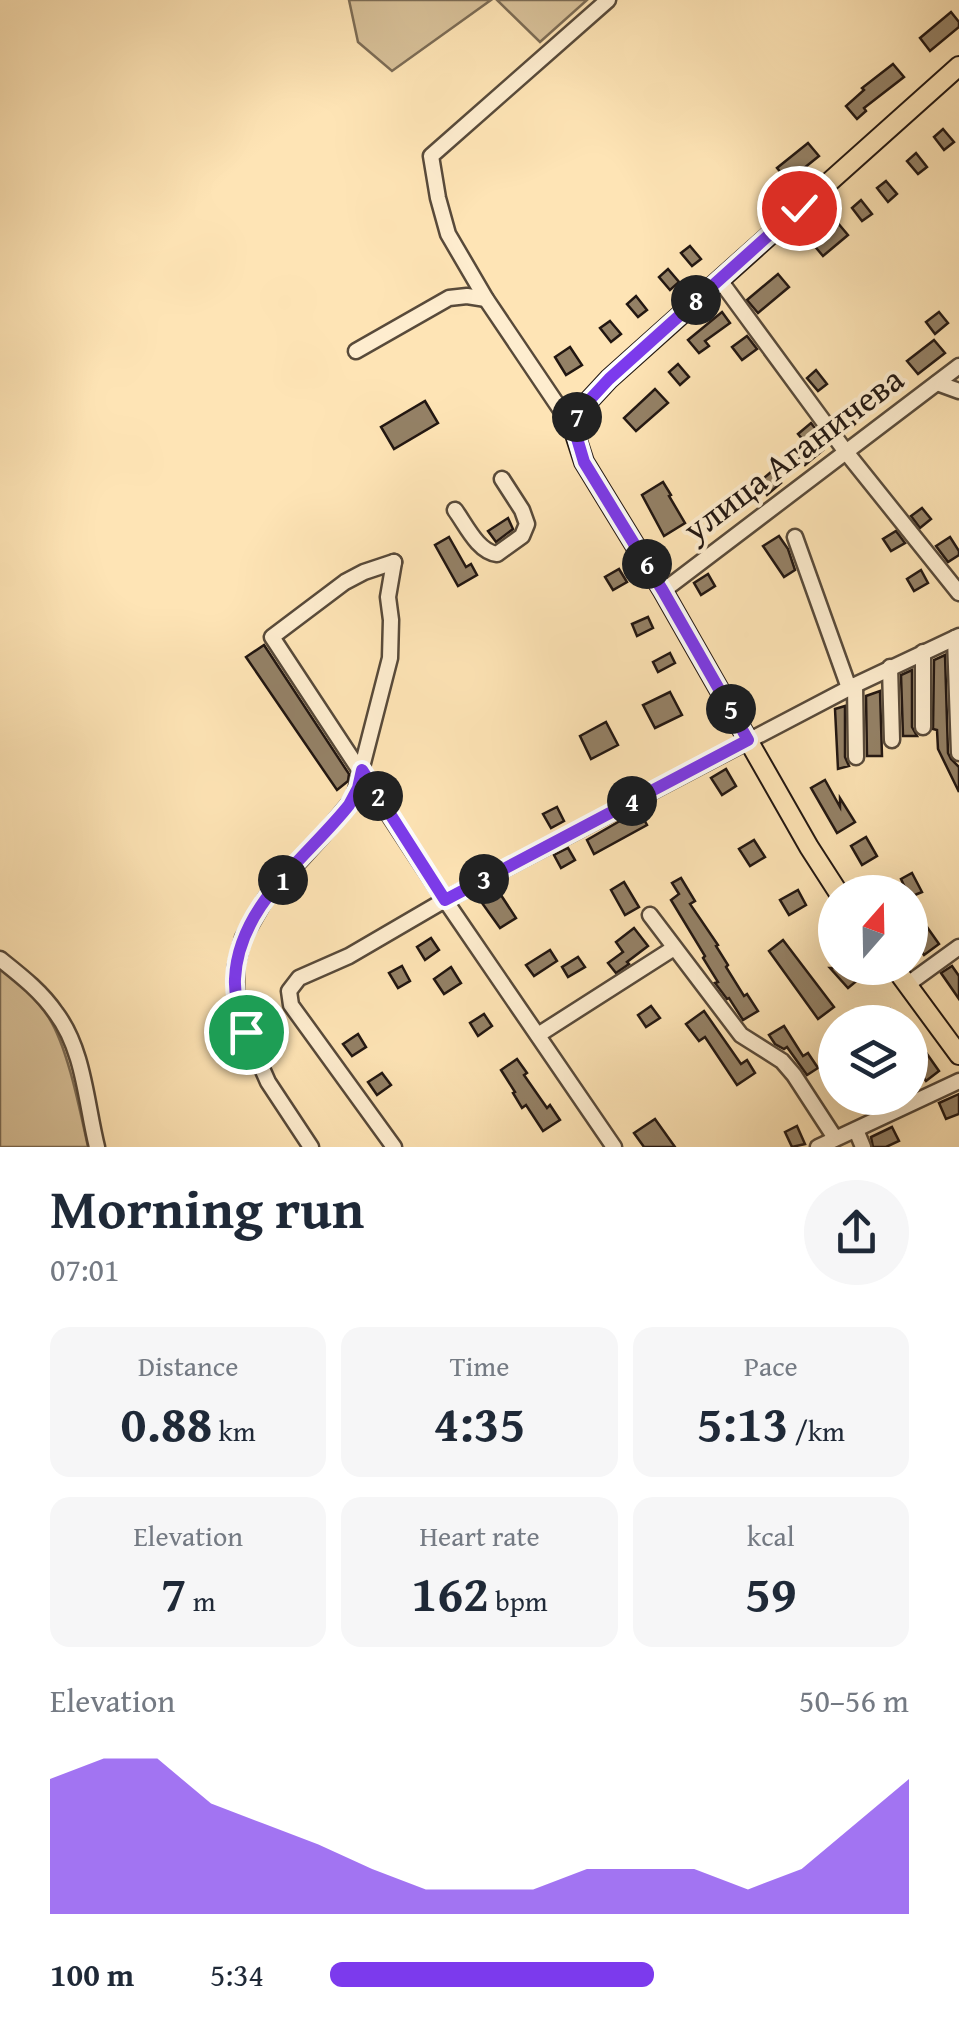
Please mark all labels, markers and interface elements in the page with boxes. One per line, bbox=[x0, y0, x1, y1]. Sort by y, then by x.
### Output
pin bbox=[757, 166, 842, 251]
icon: check bbox=[772, 181, 827, 236]
pin: 8 bbox=[671, 275, 721, 325]
text: 8 bbox=[689, 279, 703, 320]
street label: улица Аганичева bbox=[671, 353, 914, 554]
pin: 7 bbox=[552, 392, 602, 442]
text: 7 bbox=[570, 396, 584, 437]
pin: 6 bbox=[622, 539, 672, 589]
text: 6 bbox=[640, 543, 654, 584]
pin: 5 bbox=[706, 684, 756, 734]
text: 5 bbox=[724, 688, 738, 729]
pin: 2 bbox=[353, 771, 403, 821]
text: 2 bbox=[371, 775, 385, 816]
pin: 4 bbox=[607, 776, 657, 826]
text: 4 bbox=[625, 780, 639, 821]
pin: 3 bbox=[459, 854, 509, 904]
pin: 1 bbox=[258, 855, 308, 905]
text: 3 bbox=[477, 858, 491, 899]
text: 1 bbox=[276, 859, 290, 900]
north arrow bbox=[818, 875, 928, 985]
map controls bbox=[818, 875, 928, 1115]
pin bbox=[204, 990, 289, 1075]
icon: arrive bbox=[219, 1005, 274, 1060]
button: layers bbox=[818, 1005, 928, 1115]
text: Morning run bbox=[50, 1168, 364, 1248]
button: share bbox=[804, 1180, 909, 1285]
text: 07:01 bbox=[50, 1246, 119, 1293]
text: Distance bbox=[138, 1345, 238, 1386]
text: Time bbox=[450, 1345, 509, 1386]
text: Pace bbox=[744, 1345, 798, 1386]
text: 0.88 bbox=[121, 1386, 212, 1459]
text: 4:35 bbox=[434, 1386, 525, 1459]
text: 5:13 bbox=[697, 1386, 789, 1459]
text: km bbox=[212, 1410, 256, 1451]
text: /km bbox=[789, 1410, 845, 1451]
text: Elevation bbox=[133, 1515, 243, 1556]
text: Heart rate bbox=[419, 1515, 540, 1556]
text: kcal bbox=[747, 1515, 795, 1556]
text: 7 bbox=[161, 1556, 187, 1629]
text: 162 bbox=[411, 1556, 489, 1629]
text: 59 bbox=[745, 1556, 797, 1629]
text: m bbox=[187, 1580, 216, 1621]
text: bpm bbox=[489, 1580, 548, 1621]
text: Elevation bbox=[50, 1677, 175, 1724]
text: 50–56 m bbox=[799, 1677, 909, 1724]
text: 100 m bbox=[50, 1951, 134, 1998]
text: 5:34 bbox=[210, 1951, 264, 1998]

